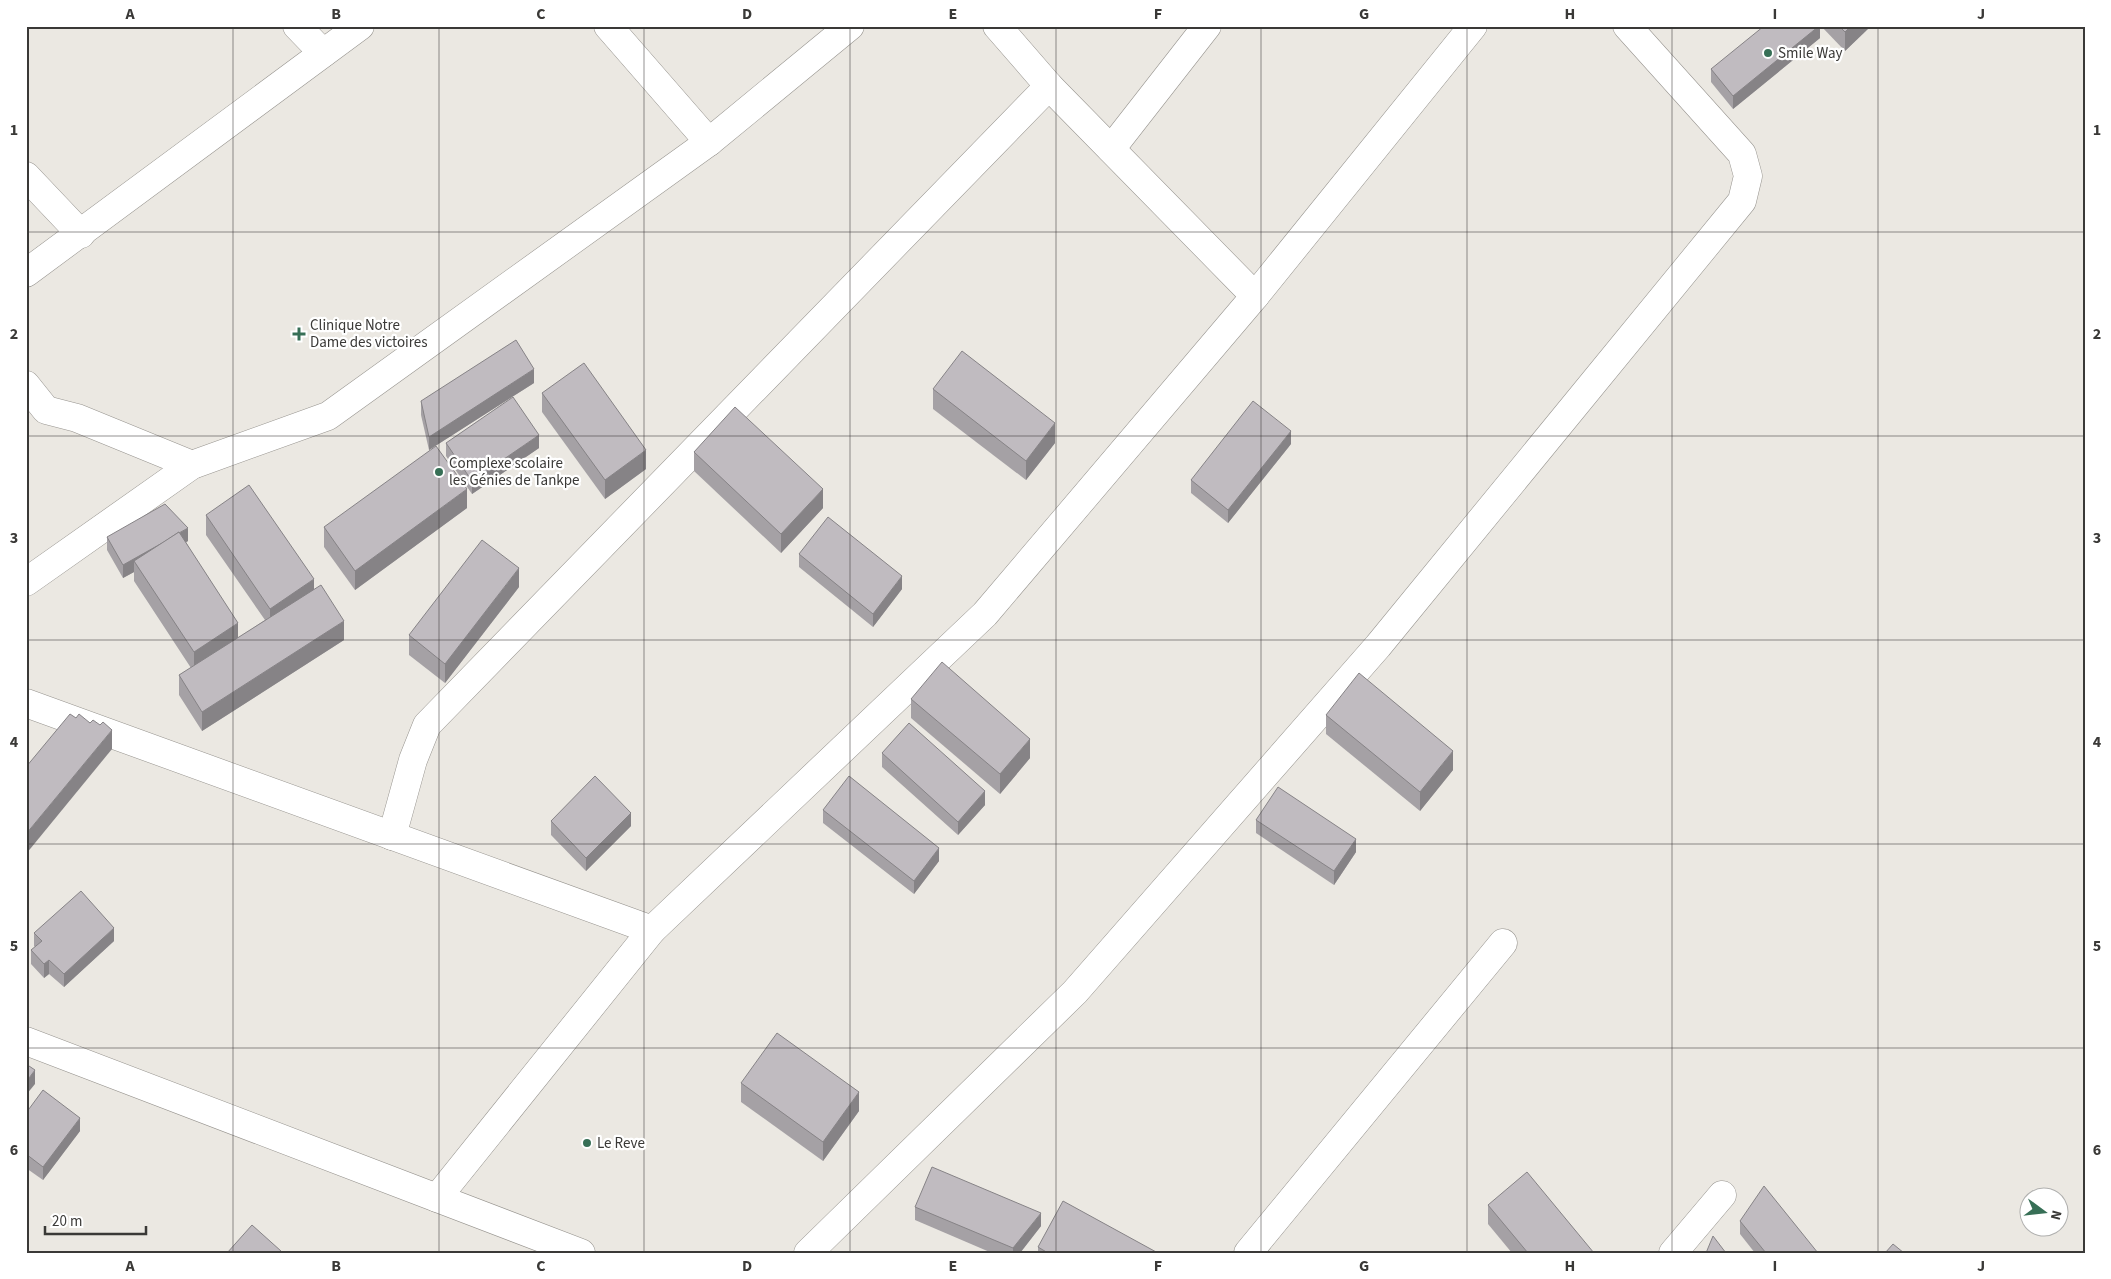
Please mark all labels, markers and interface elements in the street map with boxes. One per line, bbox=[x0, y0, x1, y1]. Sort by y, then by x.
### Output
text: A bbox=[124, 3, 135, 25]
text: B bbox=[331, 3, 341, 25]
text: C bbox=[536, 3, 546, 25]
text: D bbox=[742, 3, 752, 25]
text: E bbox=[949, 3, 957, 25]
text: F bbox=[1154, 3, 1162, 25]
text: G bbox=[1359, 3, 1369, 25]
text: H bbox=[1565, 3, 1575, 25]
text: I bbox=[1773, 3, 1777, 25]
text: J bbox=[1977, 3, 1985, 25]
place label: Smile Way bbox=[1778, 43, 1843, 64]
marker: Smile Way bbox=[1762, 47, 1774, 59]
text: 1 bbox=[10, 119, 18, 141]
text: 1 bbox=[2093, 119, 2101, 141]
place label: Clinique Notre Dame des victoires bbox=[310, 315, 428, 353]
text: 2 bbox=[10, 323, 18, 345]
text: 2 bbox=[2093, 323, 2101, 345]
marker: Clinique Notre Dame des victoires bbox=[292, 327, 306, 341]
place label: Complexe scolaire les Génies de Tankpe bbox=[449, 453, 580, 491]
marker: Complexe scolaire les Génies de Tankpe bbox=[433, 466, 445, 478]
text: 3 bbox=[10, 527, 18, 549]
text: 3 bbox=[2093, 527, 2101, 549]
text: 4 bbox=[10, 731, 19, 753]
text: 4 bbox=[2093, 731, 2102, 753]
text: 5 bbox=[10, 935, 18, 957]
text: 5 bbox=[2093, 935, 2101, 957]
place label: Le Reve bbox=[597, 1133, 645, 1154]
marker: Le Reve bbox=[581, 1137, 593, 1149]
text: 6 bbox=[10, 1139, 18, 1161]
text: 6 bbox=[2093, 1139, 2101, 1161]
north arrow bbox=[2018, 1186, 2068, 1236]
scale bar bbox=[45, 1204, 146, 1236]
text: N bbox=[2045, 1208, 2066, 1222]
text: 20 m bbox=[52, 1211, 82, 1232]
text: A bbox=[124, 1255, 135, 1277]
text: B bbox=[331, 1255, 341, 1277]
text: C bbox=[536, 1255, 546, 1277]
text: D bbox=[742, 1255, 752, 1277]
text: E bbox=[949, 1255, 957, 1277]
text: F bbox=[1154, 1255, 1162, 1277]
text: G bbox=[1359, 1255, 1369, 1277]
text: H bbox=[1565, 1255, 1575, 1277]
text: I bbox=[1773, 1255, 1777, 1277]
text: J bbox=[1977, 1255, 1985, 1277]

